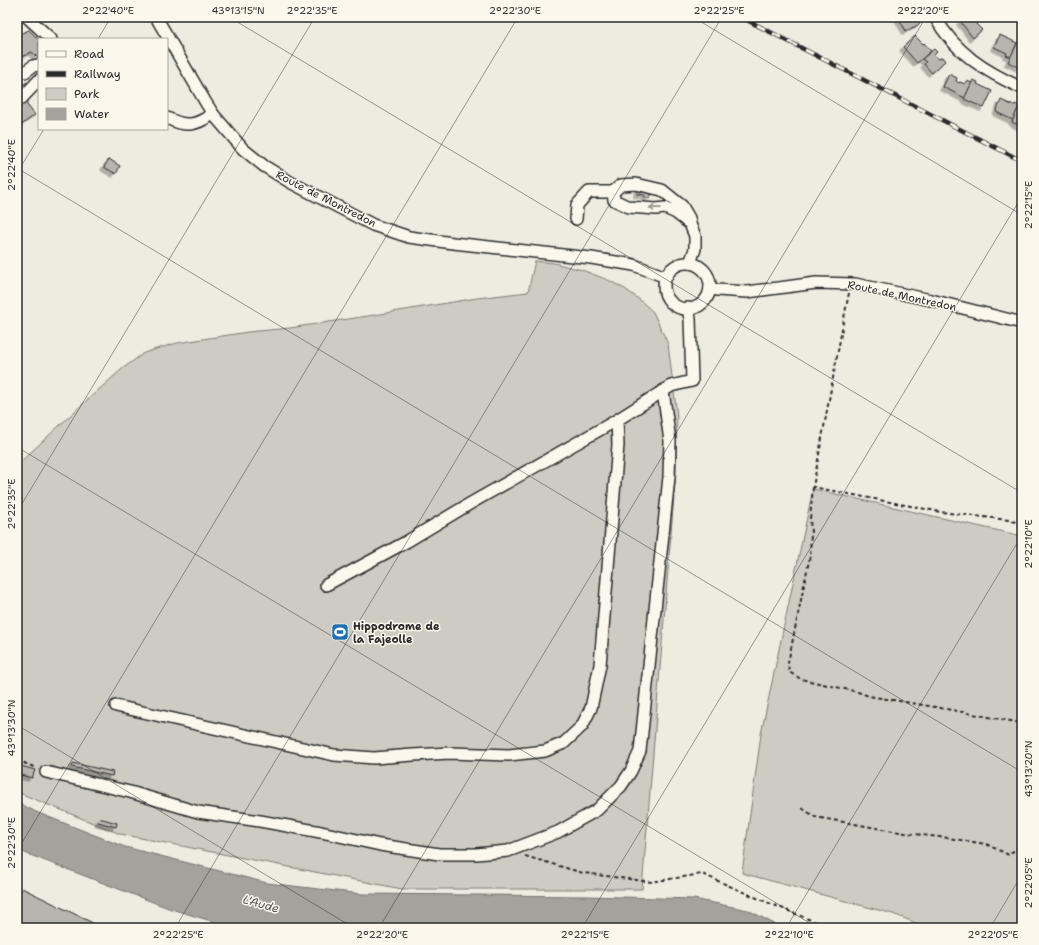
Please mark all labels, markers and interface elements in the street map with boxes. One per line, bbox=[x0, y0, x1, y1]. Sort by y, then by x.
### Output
text: 2°22'40"E bbox=[82, 4, 134, 17]
text: 43°13'15"N bbox=[211, 4, 265, 17]
text: 2°22'35"E bbox=[287, 4, 337, 17]
text: 2°22'30"E bbox=[489, 4, 541, 17]
text: 2°22'25"E bbox=[694, 4, 744, 17]
text: 2°22'20"E bbox=[897, 4, 949, 17]
legend bbox=[38, 38, 168, 130]
text: Road bbox=[74, 46, 105, 62]
text: Railway bbox=[74, 66, 121, 82]
text: Park bbox=[74, 86, 100, 102]
text: Water bbox=[74, 106, 110, 122]
text: 2°22'40"E bbox=[5, 139, 18, 191]
street label: Route de Montredon bbox=[273, 167, 379, 231]
text: 2°22'15"E bbox=[1022, 181, 1035, 229]
one-way arrow bbox=[649, 204, 662, 212]
street label: Route de Montredon bbox=[846, 277, 958, 315]
text: 2°22'35"E bbox=[5, 479, 18, 529]
text: 2°22'10"E bbox=[1022, 519, 1035, 569]
place label: Hippodrome de la Fajeolle bbox=[353, 619, 440, 647]
sports icon: Hippodrome de la Fajeolle bbox=[330, 622, 350, 642]
text: 43°13'30"N bbox=[5, 700, 18, 756]
text: 43°13'20"N bbox=[1022, 741, 1035, 797]
text: 2°22'30"E bbox=[5, 817, 18, 869]
text: 2°22'05"E bbox=[1022, 857, 1035, 909]
water label: L'Aude bbox=[241, 891, 281, 917]
text: 2°22'25"E bbox=[153, 928, 203, 941]
text: 2°22'20"E bbox=[356, 928, 408, 941]
text: 2°22'15"E bbox=[561, 928, 609, 941]
text: 2°22'10"E bbox=[764, 928, 814, 941]
text: 2°22'05"E bbox=[967, 928, 1019, 941]

